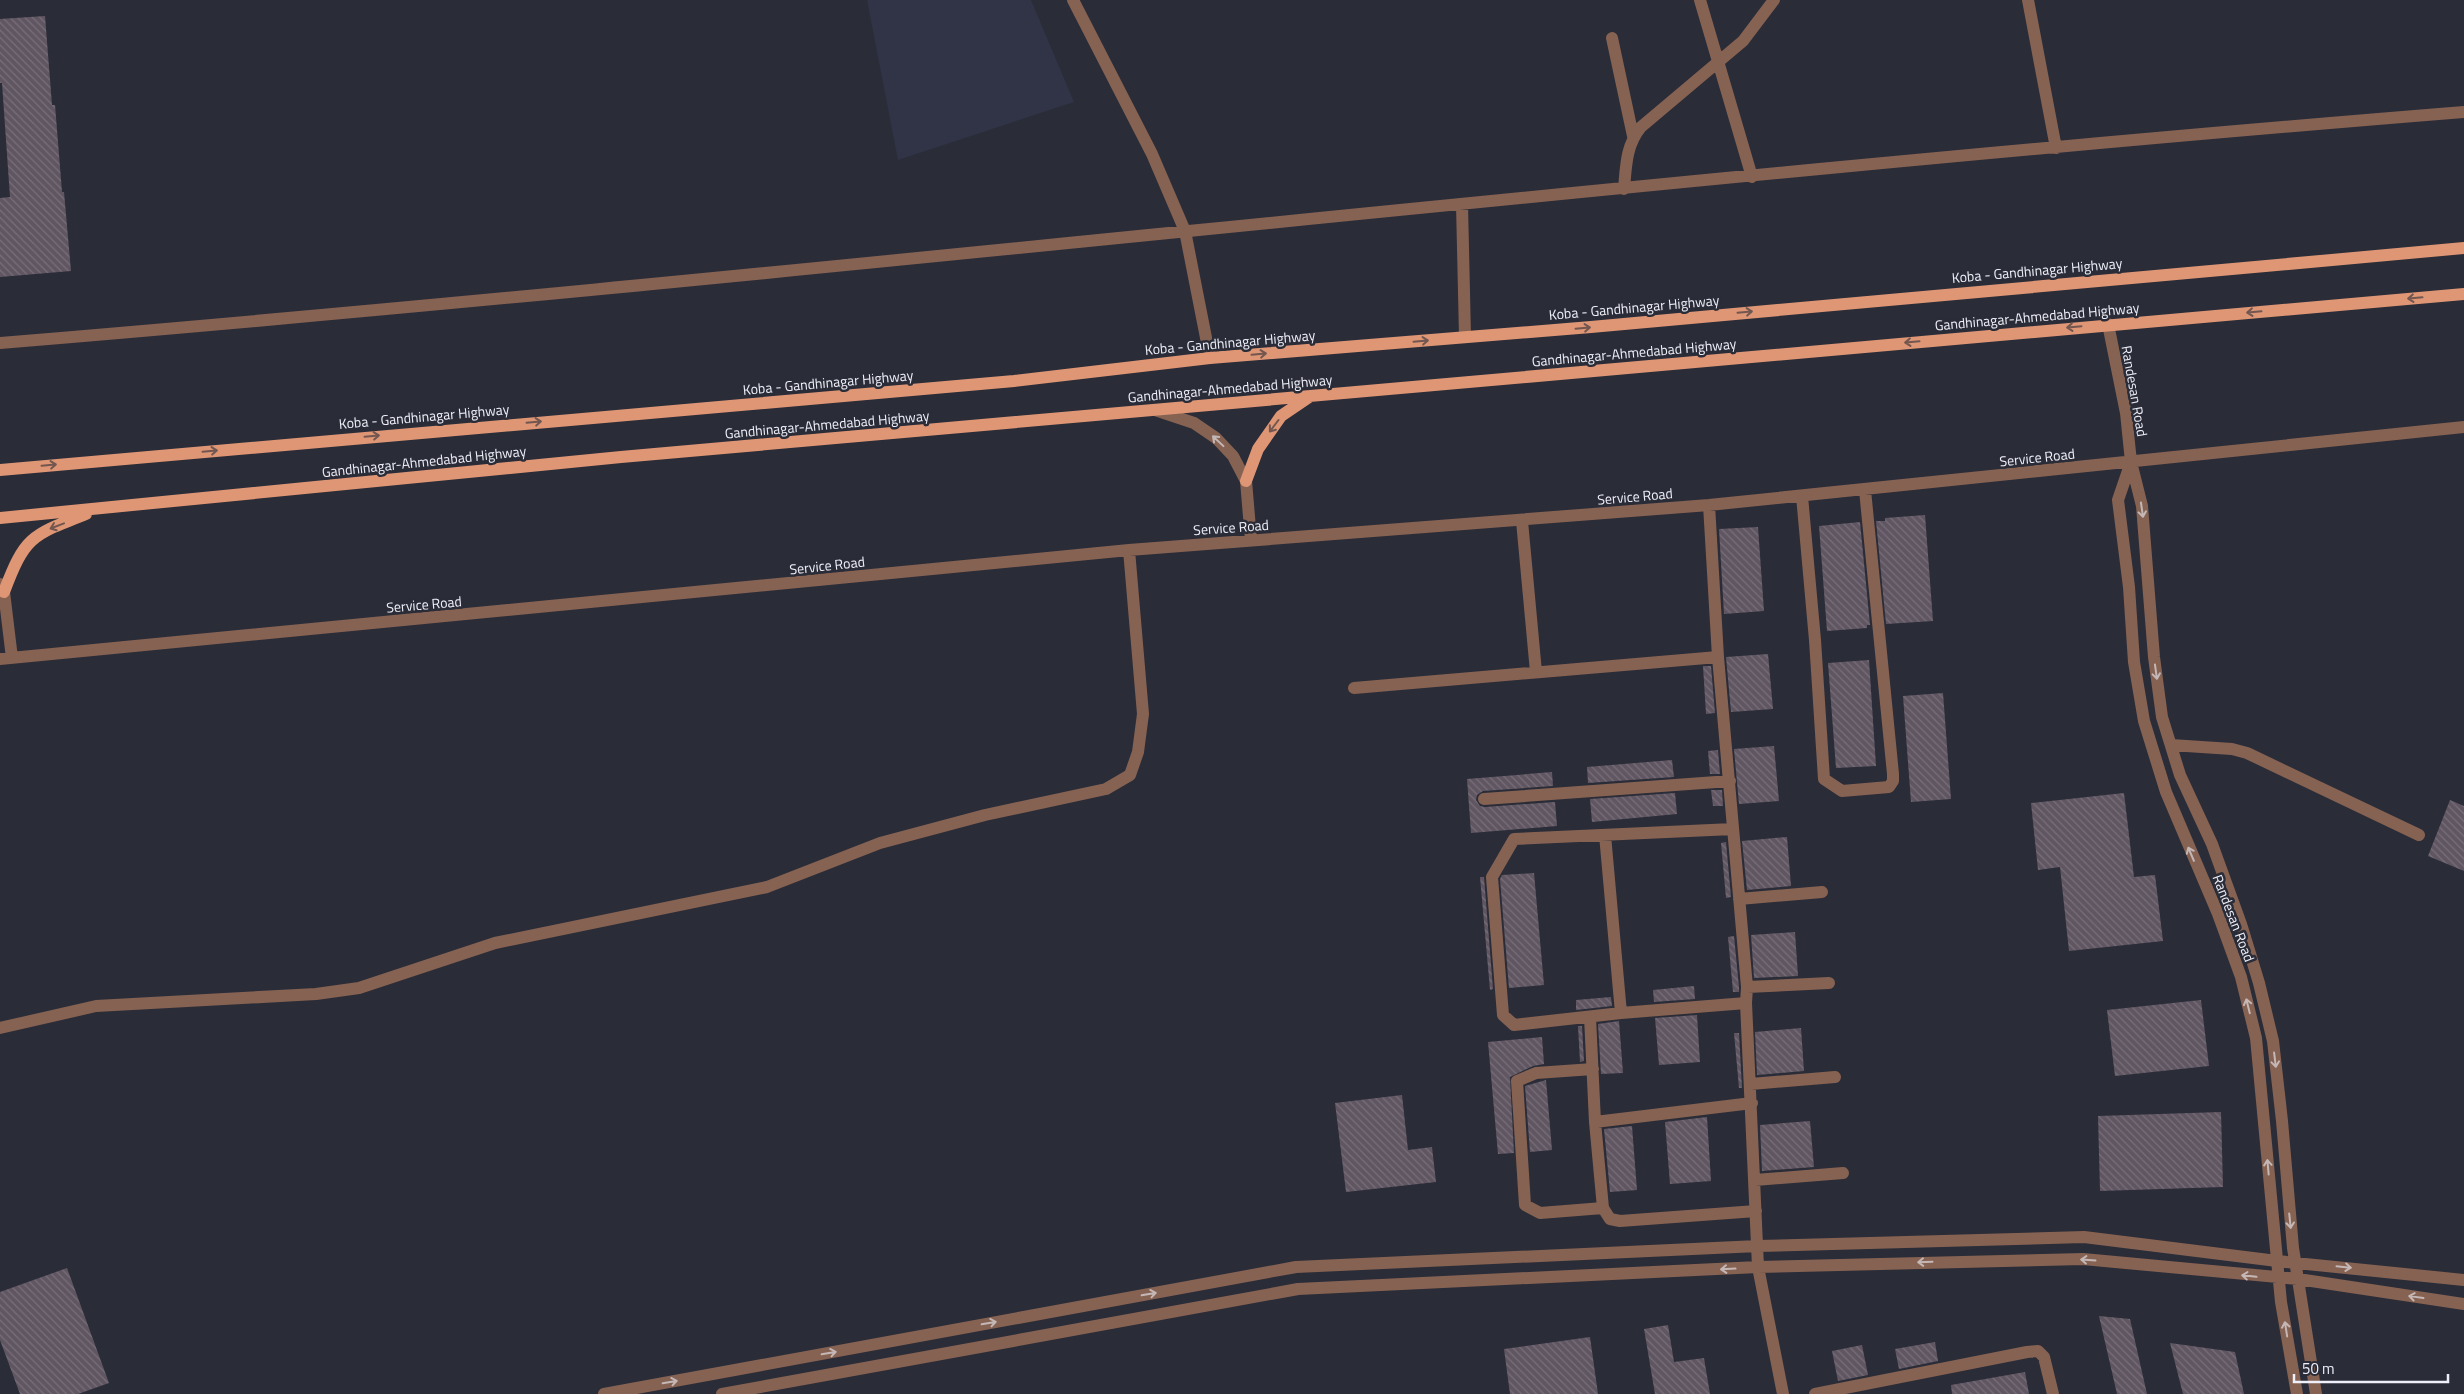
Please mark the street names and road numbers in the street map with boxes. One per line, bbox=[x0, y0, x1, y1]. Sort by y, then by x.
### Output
street label: Koba - Gandhinagar Highway bbox=[1951, 252, 2123, 288]
street label: Koba - Gandhinagar Highway bbox=[1548, 289, 1720, 325]
street label: Gandhinagar-Ahmedabad Highway bbox=[1934, 297, 2140, 335]
street label: Koba - Gandhinagar Highway bbox=[1144, 324, 1316, 360]
street label: Gandhinagar-Ahmedabad Highway bbox=[1531, 333, 1737, 371]
street label: Randesan Road bbox=[2117, 344, 2153, 438]
street label: Koba - Gandhinagar Highway bbox=[742, 364, 914, 400]
street label: Gandhinagar-Ahmedabad Highway bbox=[1127, 369, 1333, 407]
street label: Koba - Gandhinagar Highway bbox=[338, 398, 510, 434]
street label: Gandhinagar-Ahmedabad Highway bbox=[724, 405, 930, 443]
street label: Gandhinagar-Ahmedabad Highway bbox=[321, 440, 528, 482]
street label: Service Road bbox=[1998, 443, 2076, 471]
street label: Service Road bbox=[1596, 482, 1674, 510]
street label: Service Road bbox=[1192, 514, 1270, 540]
street label: Service Road bbox=[788, 551, 866, 579]
street label: Service Road bbox=[385, 590, 463, 618]
street label: Randesan Road bbox=[2208, 871, 2260, 965]

